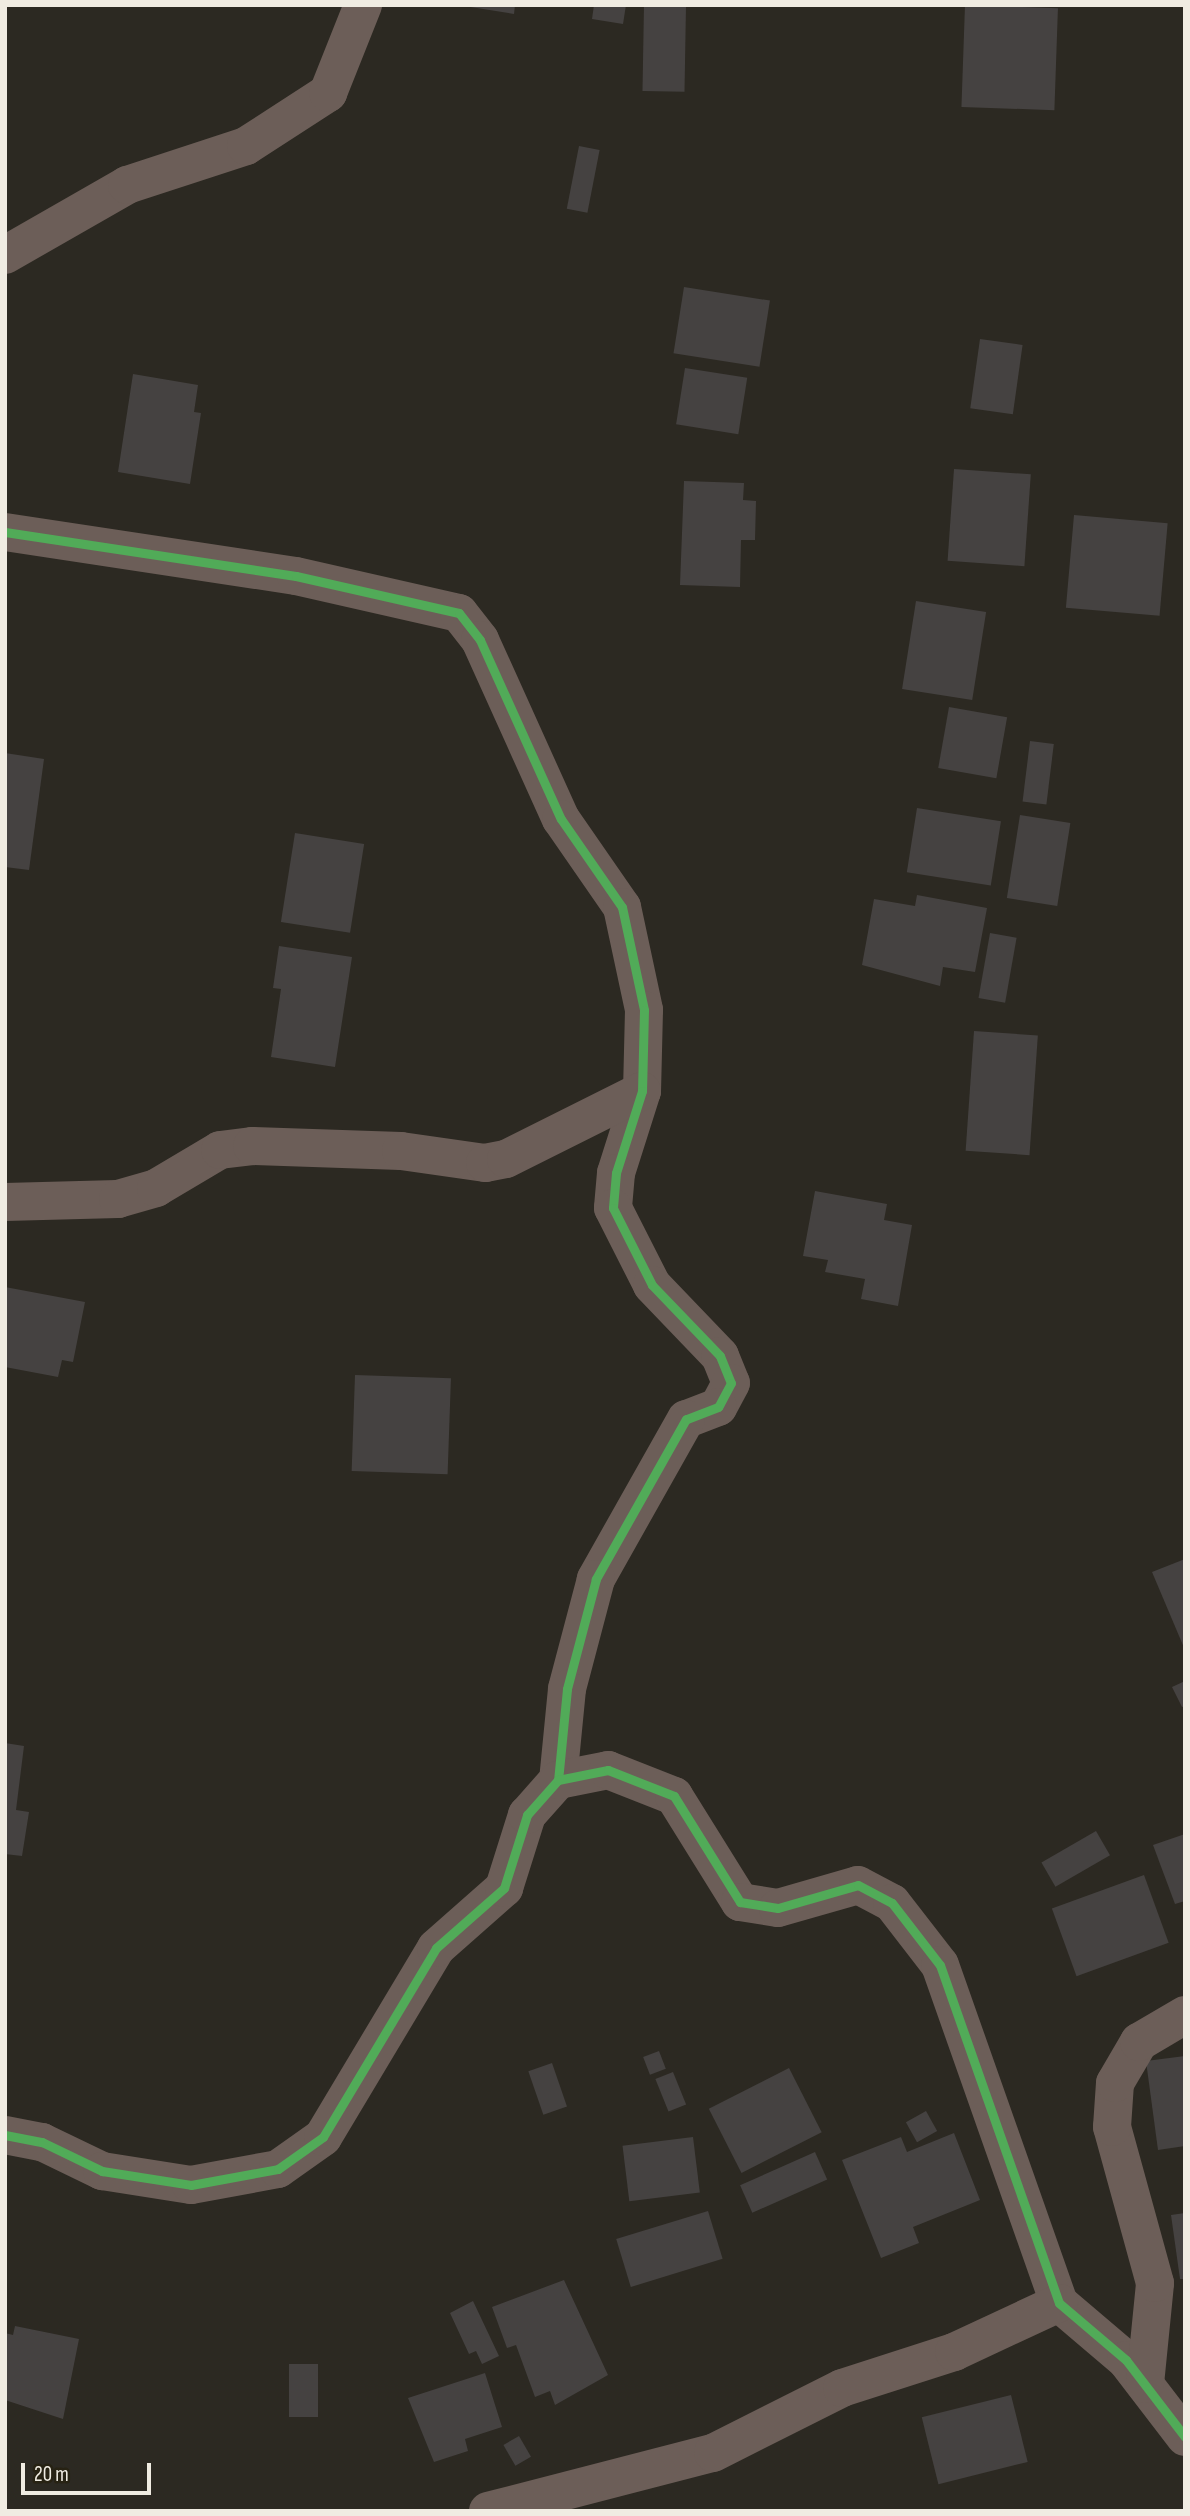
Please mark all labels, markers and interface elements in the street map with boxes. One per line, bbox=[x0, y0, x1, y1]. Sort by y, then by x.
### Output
scale bar bbox=[24, 2450, 154, 2494]
text: 20 m bbox=[34, 2462, 69, 2487]

